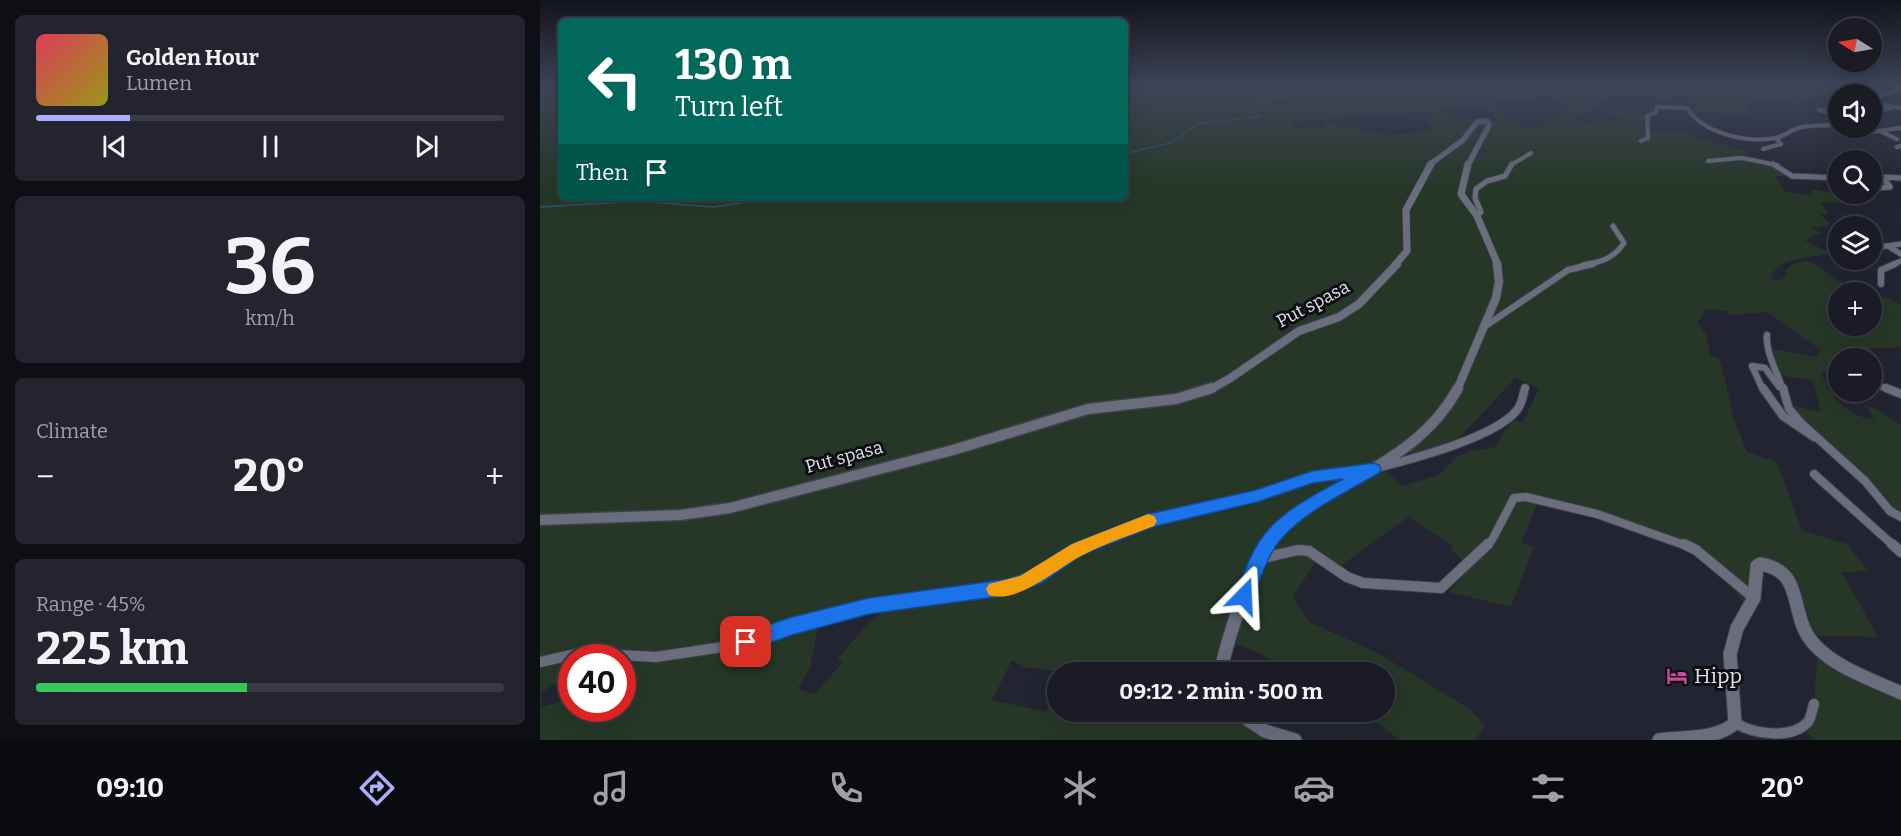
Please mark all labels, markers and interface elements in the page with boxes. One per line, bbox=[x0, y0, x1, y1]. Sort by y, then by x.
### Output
north arrow bbox=[1828, 18, 1882, 72]
map controls bbox=[1828, 18, 1882, 402]
text: 130 m bbox=[675, 40, 792, 90]
icon: left bbox=[576, 42, 654, 120]
text: Golden Hour bbox=[126, 44, 259, 71]
text: Lumen bbox=[126, 71, 192, 95]
button: sound bbox=[1828, 84, 1882, 138]
text: Turn left bbox=[675, 91, 783, 123]
icon: previous bbox=[98, 130, 131, 163]
icon: pause bbox=[254, 130, 287, 163]
icon: next bbox=[410, 130, 443, 163]
button: search bbox=[1828, 150, 1882, 204]
icon: arrive bbox=[640, 156, 673, 189]
text: Then bbox=[576, 159, 628, 186]
button: layers bbox=[1828, 216, 1882, 270]
text: 36 bbox=[224, 220, 316, 314]
street label: Put spasa bbox=[1273, 276, 1353, 332]
button: + bbox=[1828, 282, 1882, 336]
text: km/h bbox=[245, 306, 295, 330]
button: − bbox=[1828, 348, 1882, 402]
text: Climate bbox=[36, 419, 108, 443]
street label: Put spasa bbox=[803, 436, 885, 478]
text: 20° bbox=[233, 449, 306, 503]
text: − bbox=[36, 457, 54, 497]
text: + bbox=[485, 457, 504, 497]
position arrow bbox=[1212, 564, 1276, 628]
text: Range · 45% bbox=[36, 592, 146, 616]
pin bbox=[720, 616, 771, 667]
text: 225 km bbox=[36, 622, 188, 676]
icon: arrive bbox=[729, 625, 762, 658]
speed limit sign: 40 bbox=[558, 644, 636, 722]
place label: Hipp bbox=[1694, 663, 1742, 689]
hotel icon: Hipp bbox=[1665, 664, 1689, 688]
text: 09:12 · 2 min · 500 m bbox=[1119, 678, 1323, 705]
icon: directions bbox=[356, 767, 398, 809]
icon: music bbox=[590, 767, 632, 809]
icon: phone bbox=[825, 767, 867, 809]
icon: climate bbox=[1059, 767, 1101, 809]
icon: car bbox=[1293, 767, 1335, 809]
icon: filters bbox=[1527, 767, 1569, 809]
text: 09:10 bbox=[96, 772, 164, 804]
text: 20° bbox=[1761, 772, 1805, 804]

